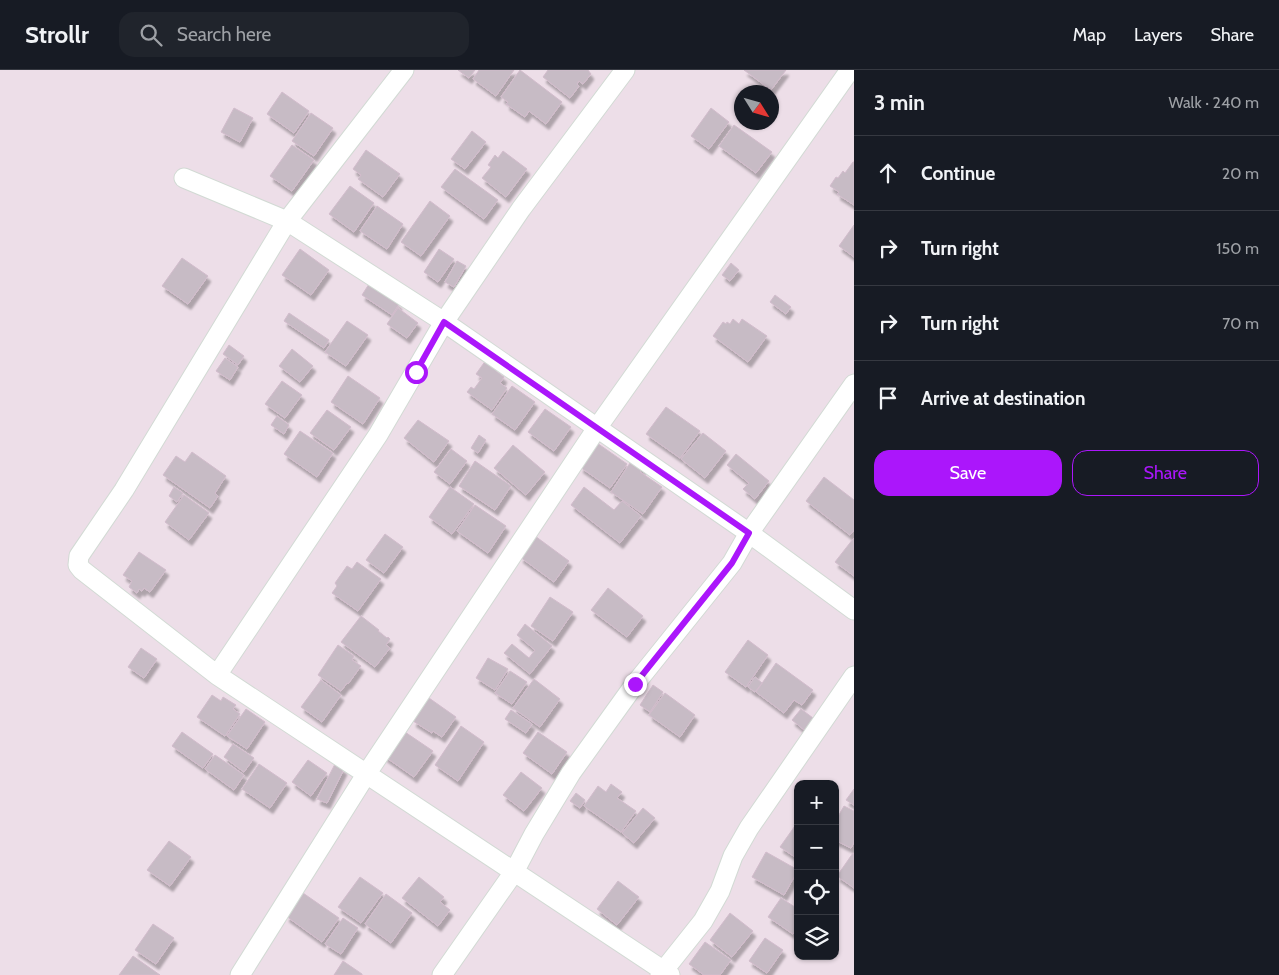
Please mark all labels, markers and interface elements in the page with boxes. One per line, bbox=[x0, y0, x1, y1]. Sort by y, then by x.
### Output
search box bbox=[119, 12, 469, 57]
text: Strollr bbox=[25, 20, 89, 49]
icon: search bbox=[137, 21, 165, 49]
text: Search here bbox=[177, 23, 271, 46]
text: Map bbox=[1073, 24, 1106, 46]
text: Layers bbox=[1134, 24, 1183, 46]
text: Share bbox=[1211, 24, 1254, 46]
north arrow bbox=[734, 85, 779, 130]
text: 3 min bbox=[874, 90, 925, 115]
text: Walk · 240 m bbox=[1168, 93, 1259, 112]
icon: ahead bbox=[874, 159, 902, 187]
text: Continue bbox=[921, 162, 995, 185]
text: 20 m bbox=[1222, 164, 1259, 183]
icon: right bbox=[874, 234, 902, 262]
text: Turn right bbox=[921, 237, 999, 260]
text: 150 m bbox=[1216, 239, 1259, 258]
icon: right bbox=[874, 309, 902, 337]
text: Turn right bbox=[921, 312, 999, 335]
text: 70 m bbox=[1222, 314, 1259, 333]
route start bbox=[405, 361, 428, 384]
icon: arrive bbox=[874, 384, 902, 412]
text: Arrive at destination bbox=[921, 387, 1085, 410]
button: Save bbox=[874, 450, 1062, 496]
button: Share bbox=[1072, 450, 1259, 496]
route end bbox=[624, 673, 647, 696]
map controls bbox=[794, 780, 839, 960]
button: + bbox=[794, 780, 839, 825]
button: − bbox=[794, 825, 839, 870]
button: locate bbox=[794, 870, 839, 915]
button: layers bbox=[794, 915, 839, 960]

